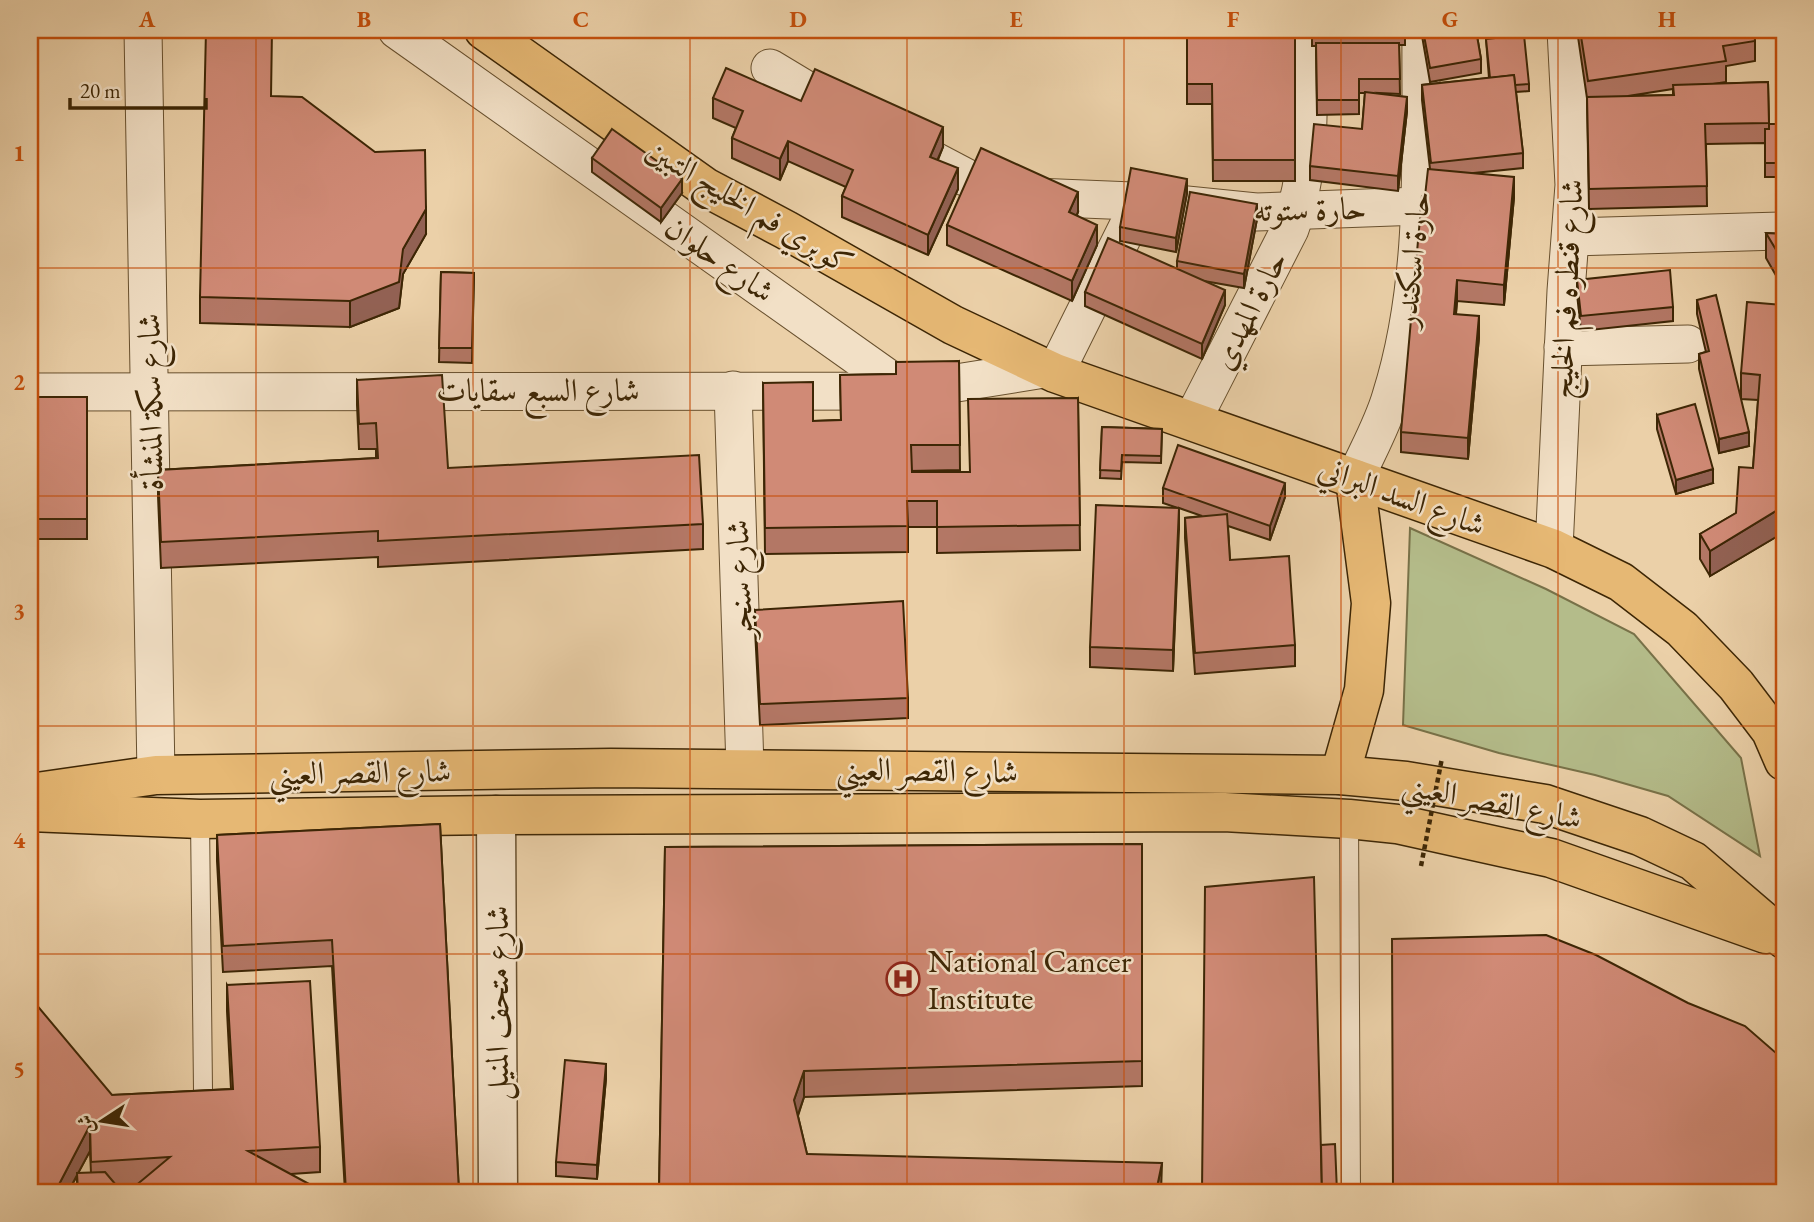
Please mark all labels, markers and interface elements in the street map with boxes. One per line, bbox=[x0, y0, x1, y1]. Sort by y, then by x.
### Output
text: A bbox=[138, 4, 156, 34]
text: B bbox=[357, 4, 371, 34]
text: C bbox=[573, 4, 589, 34]
text: D bbox=[789, 4, 807, 34]
text: E bbox=[1009, 4, 1023, 34]
text: F bbox=[1227, 4, 1240, 34]
text: G bbox=[1442, 4, 1458, 34]
text: H bbox=[1658, 4, 1676, 34]
scale bar bbox=[70, 66, 206, 110]
text: 20 m bbox=[80, 77, 121, 104]
street label: كوبري فم الخليج التبين bbox=[634, 128, 861, 292]
text: 1 bbox=[13, 138, 25, 168]
street label: شارع قنطره فم الخليج bbox=[1539, 178, 1602, 401]
street label: حارة ستوته bbox=[1253, 187, 1367, 231]
street label: حارة اسكندر bbox=[1384, 189, 1440, 332]
street label: شارع حلوان bbox=[653, 206, 783, 317]
street label: حارة المهدي bbox=[1201, 243, 1300, 378]
street label: شارع سكة المنشأة bbox=[126, 313, 179, 491]
text: 2 bbox=[13, 367, 25, 397]
street label: شارع السبع سقايات bbox=[436, 369, 640, 419]
street label: شارع السد البراني bbox=[1311, 446, 1491, 551]
street label: شارع سنجر bbox=[716, 519, 768, 642]
text: 3 bbox=[13, 596, 25, 626]
street label: شارع القصر العيني bbox=[835, 747, 1019, 802]
street label: شارع القصر العيني bbox=[268, 749, 452, 804]
street label: شارع القصر العيني bbox=[1397, 763, 1586, 848]
text: 4 bbox=[13, 825, 26, 855]
street label: شارع متحف المنيل bbox=[476, 906, 524, 1100]
place label: National Cancer Institute bbox=[928, 940, 1132, 1019]
hospital icon: National Cancer Institute bbox=[884, 960, 922, 998]
text: 5 bbox=[13, 1054, 25, 1084]
north arrow bbox=[66, 1086, 136, 1156]
text: ش bbox=[72, 1113, 100, 1136]

